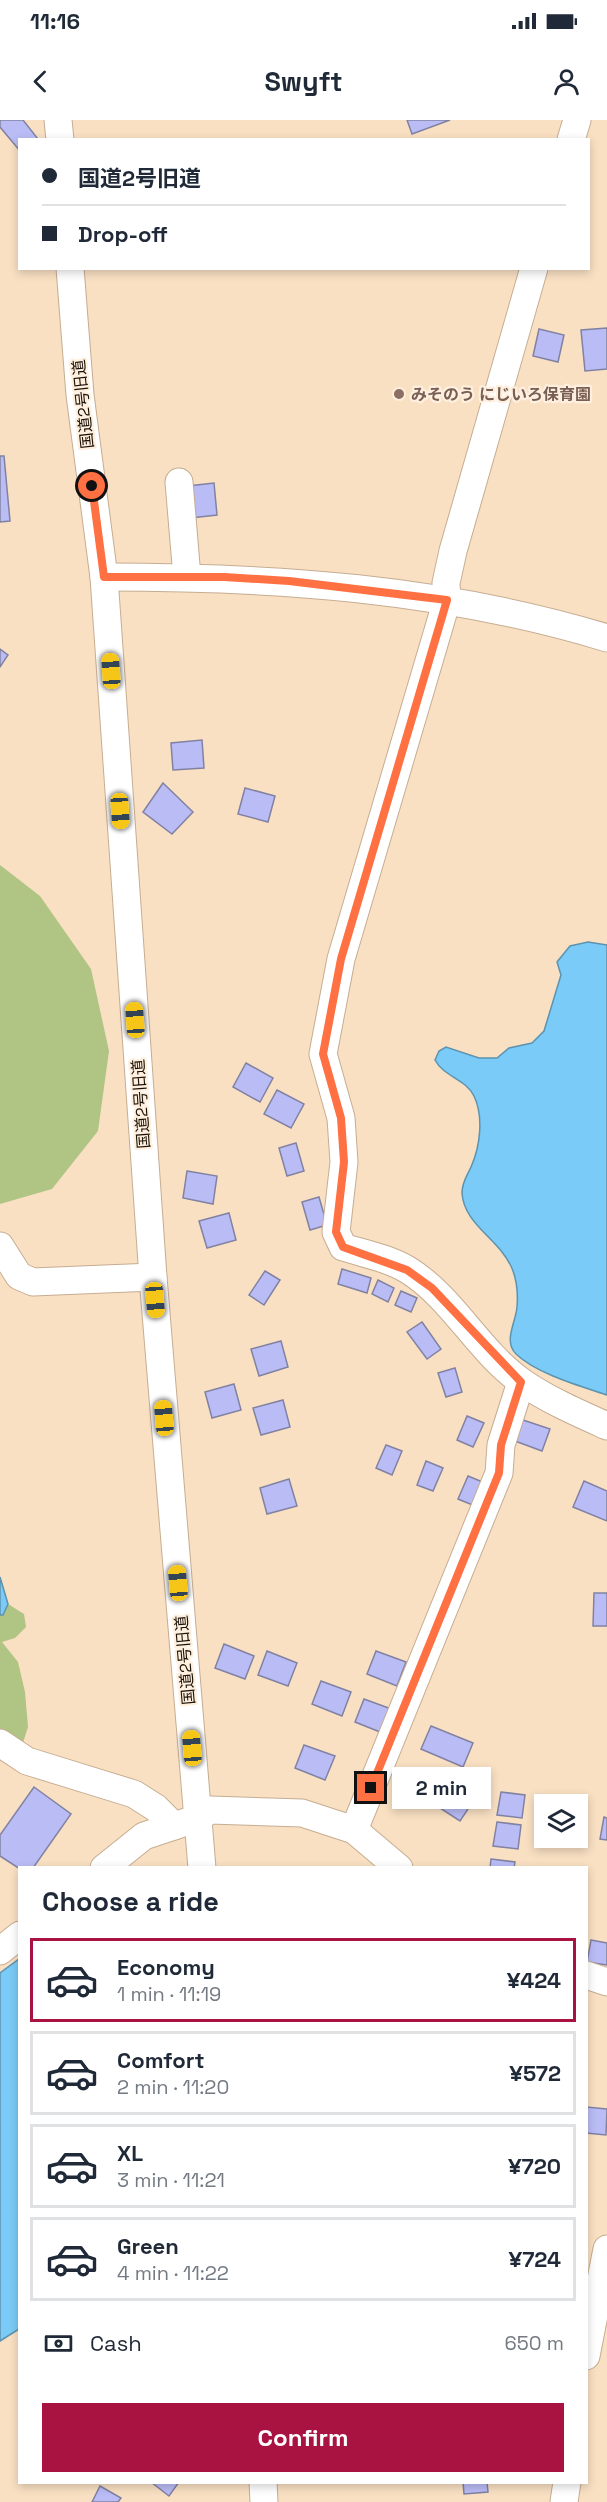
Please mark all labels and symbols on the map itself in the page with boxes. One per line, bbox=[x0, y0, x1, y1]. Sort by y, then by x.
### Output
street label: 国道2号旧道 bbox=[68, 358, 98, 450]
place label: みそのう にじいろ保育園 bbox=[411, 384, 591, 405]
marker: みそのう にじいろ保育園 bbox=[392, 387, 406, 401]
route start bbox=[78, 472, 105, 499]
car bbox=[101, 652, 121, 690]
car bbox=[110, 792, 130, 830]
car bbox=[125, 1001, 145, 1039]
street label: 国道2号旧道 bbox=[127, 1059, 155, 1149]
car bbox=[144, 1281, 166, 1319]
car bbox=[153, 1399, 175, 1437]
car bbox=[167, 1564, 189, 1602]
street label: 国道2号旧道 bbox=[171, 1614, 199, 1706]
car bbox=[181, 1729, 203, 1767]
callout: 2 min bbox=[392, 1767, 491, 1809]
route end bbox=[357, 1774, 384, 1801]

